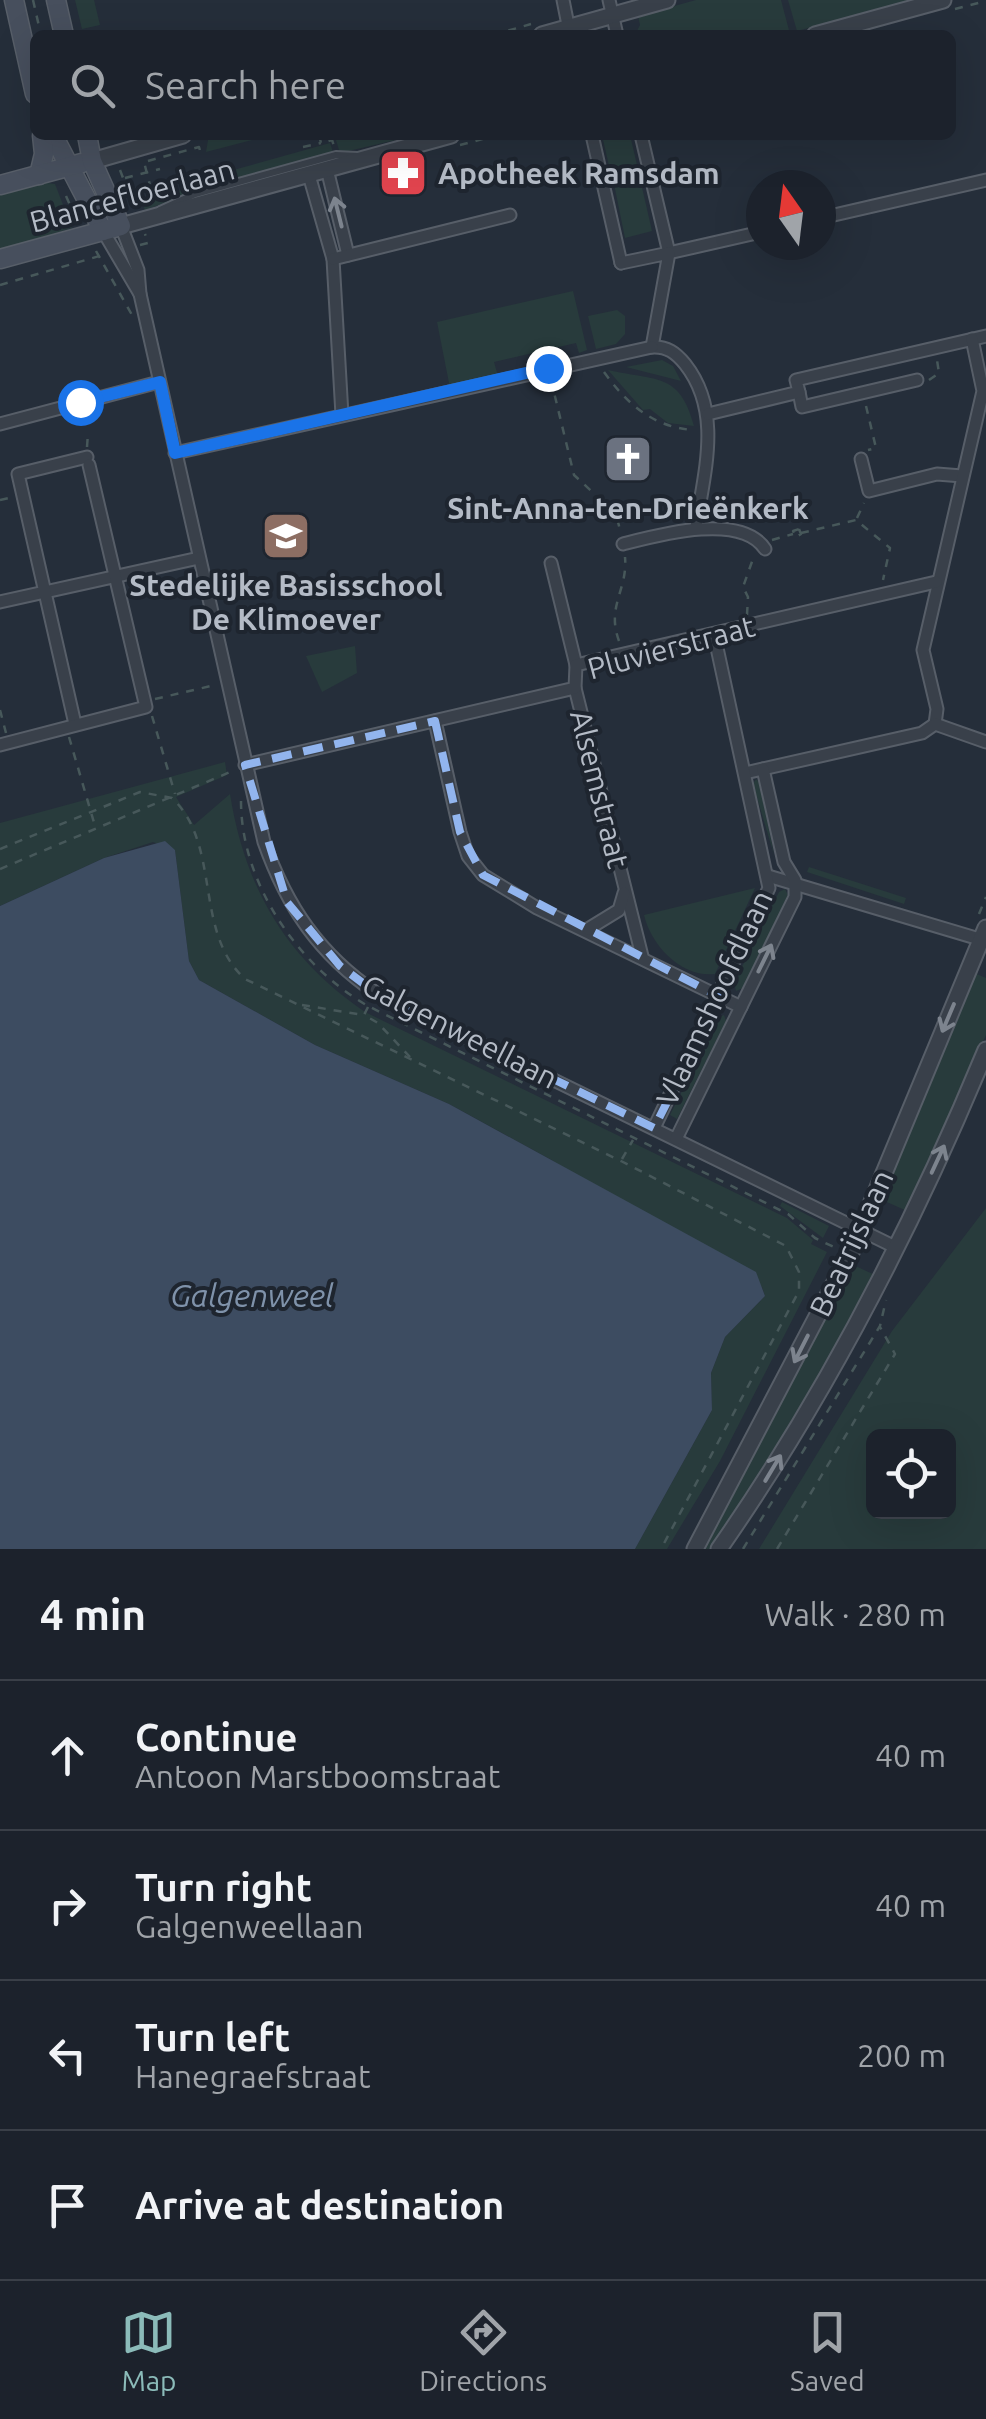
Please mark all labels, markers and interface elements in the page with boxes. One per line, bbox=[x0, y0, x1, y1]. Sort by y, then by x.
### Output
search box bbox=[30, 30, 956, 140]
icon: search bbox=[65, 58, 120, 113]
text: Search here bbox=[145, 64, 346, 106]
pharmacy icon: Apotheek Ramsdam bbox=[377, 147, 429, 199]
street label: Blancefloerlaan bbox=[26, 151, 238, 239]
place label: Apotheek Ramsdam bbox=[438, 156, 720, 190]
north arrow bbox=[746, 170, 836, 260]
one-way arrow bbox=[327, 197, 346, 228]
route end bbox=[526, 346, 572, 392]
route start bbox=[58, 380, 104, 426]
church icon: Sint-Anna-ten-Drieënkerk bbox=[602, 433, 654, 485]
place label: Sint-Anna-ten-Drieënkerk bbox=[447, 491, 809, 525]
school or university icon: Stedelijke Basisschool De Klimoever bbox=[260, 510, 312, 562]
place label: Stedelijke Basisschool De Klimoever bbox=[129, 568, 443, 636]
street label: Pluvierstraat bbox=[584, 608, 758, 686]
street label: Alsemstraat bbox=[564, 706, 636, 872]
street label: Vlaamshoofdlaan bbox=[649, 885, 779, 1111]
one-way arrow bbox=[757, 943, 776, 973]
street label: Galgenweellaan bbox=[357, 967, 563, 1095]
one-way arrow bbox=[938, 1002, 956, 1033]
one-way arrow bbox=[930, 1145, 949, 1175]
street label: Beatrijslaan bbox=[802, 1164, 900, 1322]
water label: Galgenweel bbox=[170, 1277, 334, 1313]
one-way arrow bbox=[791, 1333, 810, 1363]
map controls bbox=[866, 1429, 956, 1519]
button: locate bbox=[866, 1429, 956, 1519]
one-way arrow bbox=[763, 1454, 783, 1483]
text: 4 min bbox=[40, 1591, 146, 1638]
text: Walk · 280 m bbox=[764, 1596, 946, 1632]
text: Continue bbox=[135, 1716, 297, 1758]
icon: ahead bbox=[40, 1728, 95, 1783]
text: 40 m bbox=[875, 1737, 946, 1773]
text: Antoon Marstboomstraat bbox=[135, 1758, 500, 1794]
text: Turn right bbox=[135, 1866, 312, 1908]
icon: right bbox=[40, 1878, 95, 1933]
text: 40 m bbox=[875, 1887, 946, 1923]
text: Galgenweellaan bbox=[135, 1908, 363, 1944]
text: Turn left bbox=[135, 2016, 290, 2058]
icon: left bbox=[40, 2028, 95, 2083]
text: 200 m bbox=[857, 2037, 946, 2073]
text: Hanegraefstraat bbox=[135, 2058, 371, 2094]
icon: arrive bbox=[40, 2178, 95, 2233]
text: Arrive at destination bbox=[135, 2184, 504, 2226]
tab: Map bbox=[121, 2305, 177, 2396]
tab: Directions bbox=[419, 2305, 547, 2396]
tab: Saved bbox=[790, 2305, 865, 2396]

